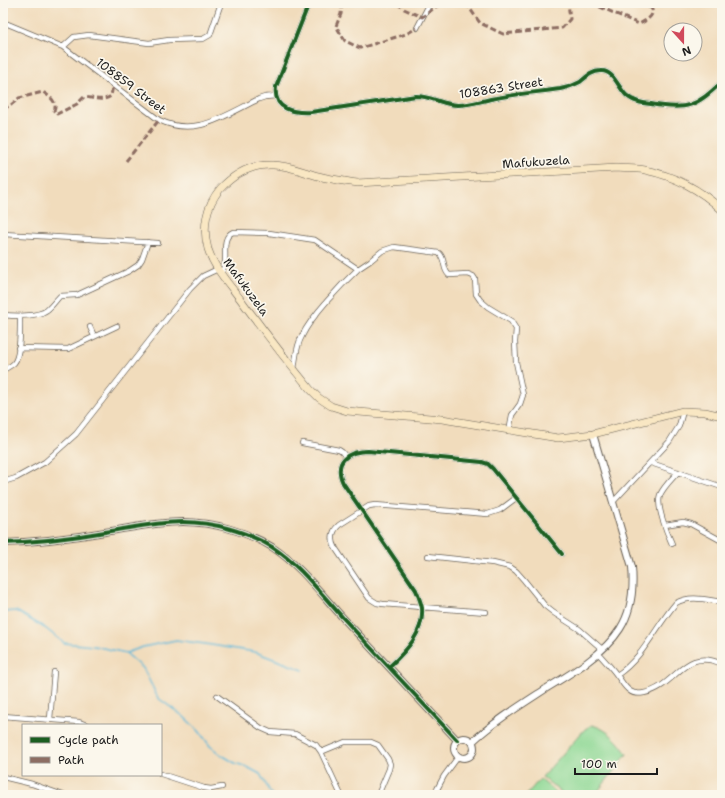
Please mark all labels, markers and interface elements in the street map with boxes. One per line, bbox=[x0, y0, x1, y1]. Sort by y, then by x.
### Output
north arrow bbox=[663, 22, 703, 62]
text: N bbox=[679, 42, 693, 60]
street label: 108859 Street bbox=[93, 54, 169, 118]
street label: 108863 Street bbox=[458, 73, 544, 103]
street label: Mafukuzela bbox=[502, 152, 571, 172]
street label: Mafukuzela bbox=[220, 255, 273, 320]
legend bbox=[22, 724, 162, 776]
text: Cycle path bbox=[58, 732, 119, 748]
scale bar bbox=[575, 750, 657, 776]
text: Path bbox=[58, 752, 84, 768]
text: 100 m bbox=[581, 756, 617, 772]

